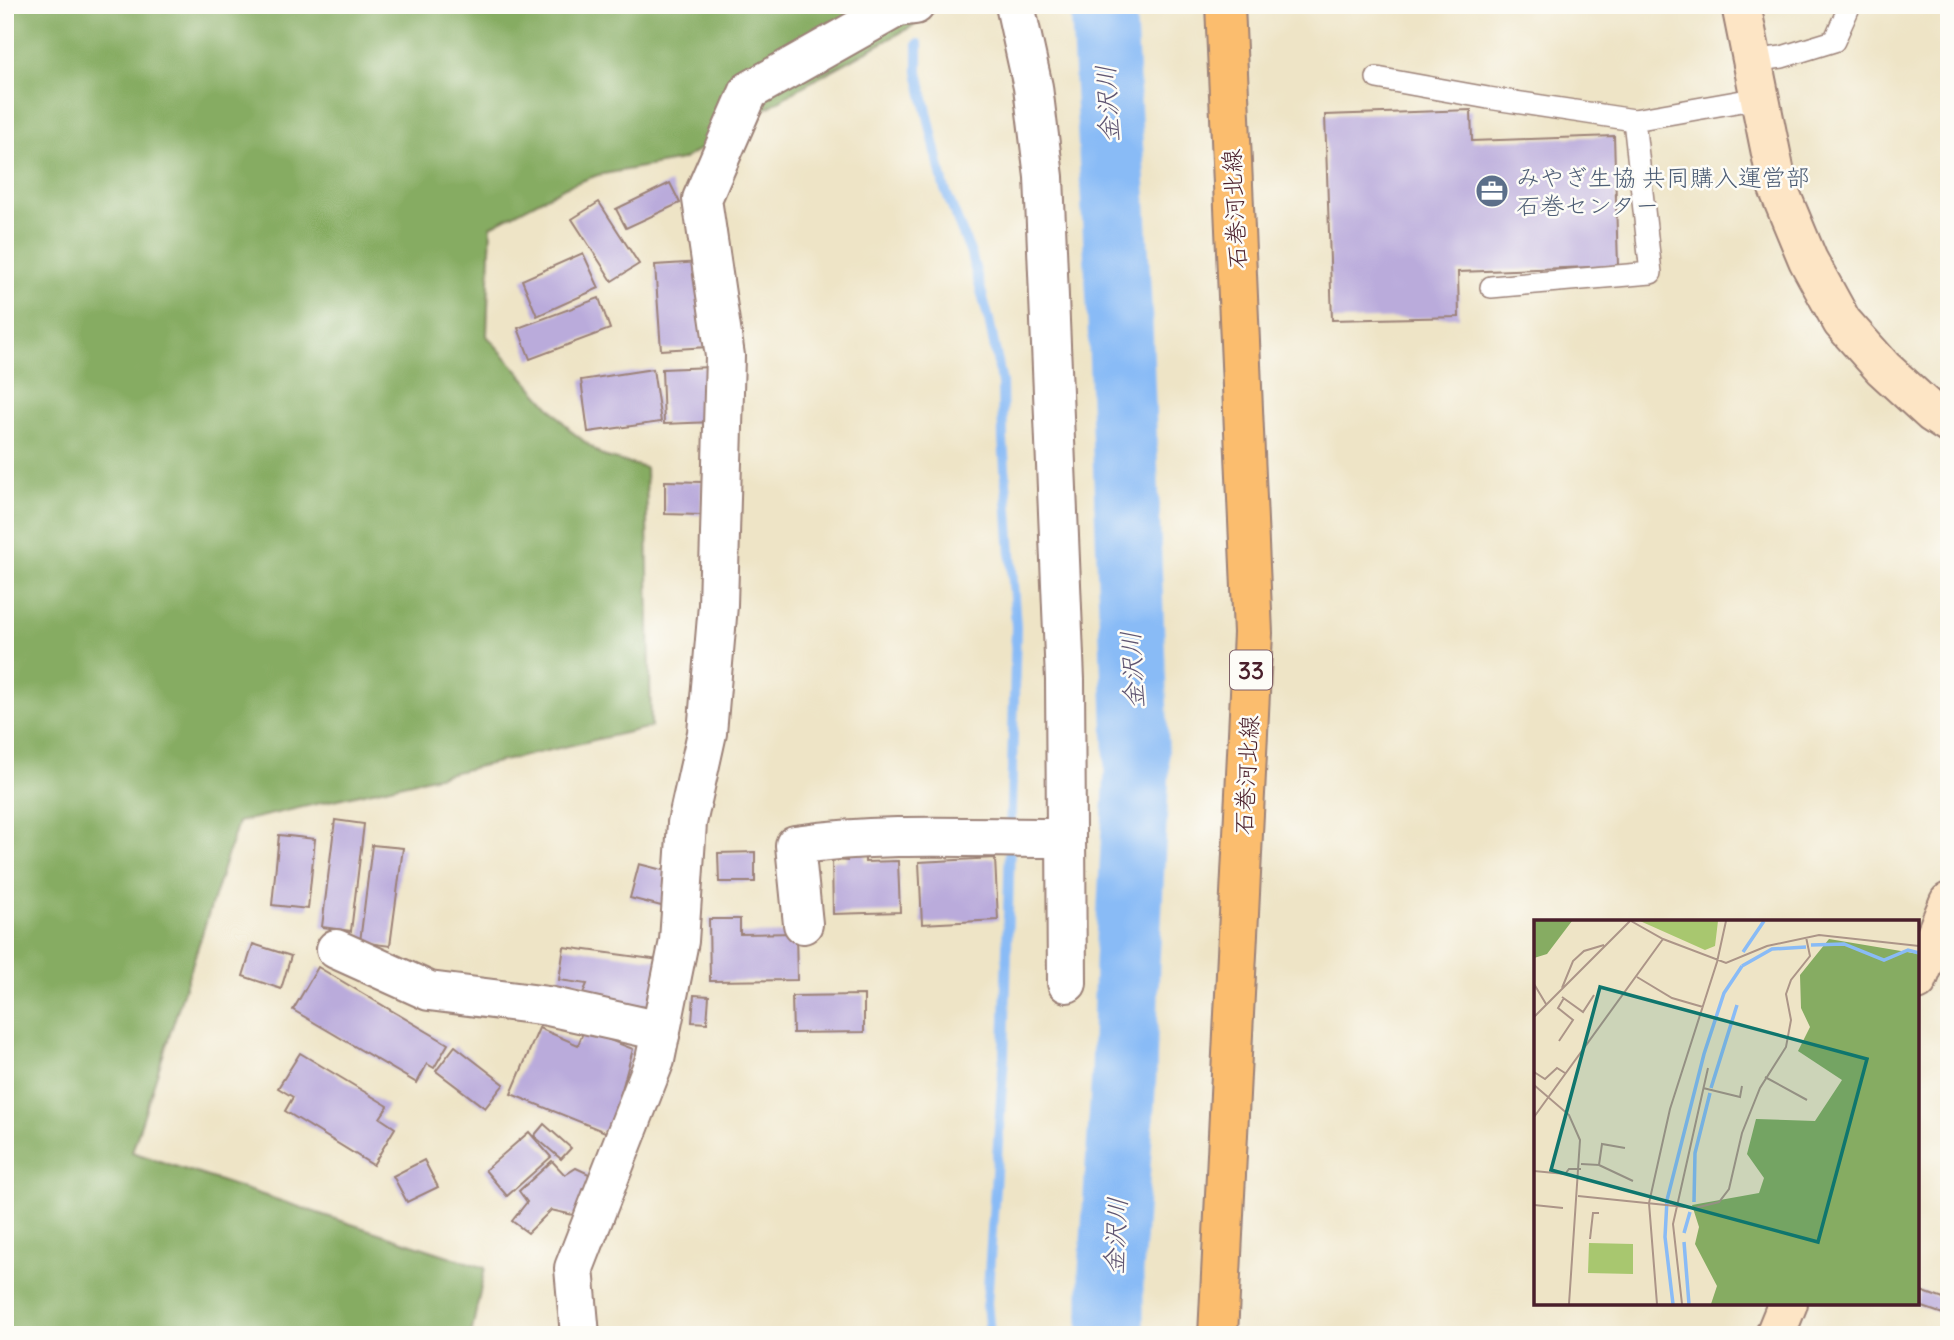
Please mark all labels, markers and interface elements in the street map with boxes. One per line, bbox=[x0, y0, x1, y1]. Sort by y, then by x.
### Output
water label: 金沢川 bbox=[1088, 64, 1126, 144]
street label: 石巻河北線 bbox=[1216, 148, 1252, 270]
place label: みやぎ生協 共同購入運営部 石巻センター bbox=[1516, 162, 1810, 220]
office icon: みやぎ生協 共同購入運営部 石巻センター bbox=[1473, 172, 1511, 210]
water label: 金沢川 bbox=[1113, 630, 1151, 710]
road number: 33 bbox=[1230, 650, 1272, 690]
street label: 石巻河北線 bbox=[1228, 714, 1264, 836]
inset map bbox=[1534, 920, 1919, 1305]
water label: 金沢川 bbox=[1096, 1196, 1134, 1276]

